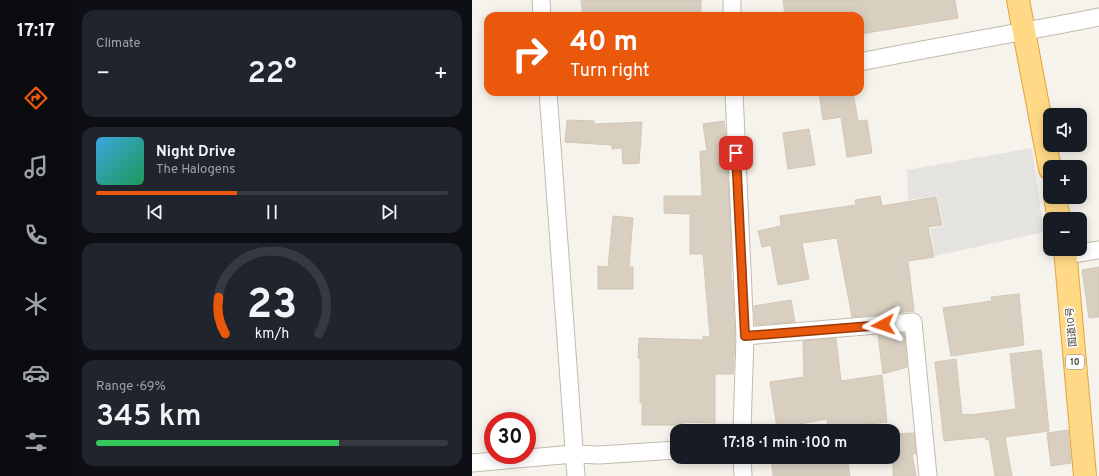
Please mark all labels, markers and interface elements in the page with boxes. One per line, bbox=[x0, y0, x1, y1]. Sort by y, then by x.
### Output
text: 17:17 bbox=[17, 20, 55, 43]
text: 40 m bbox=[570, 25, 638, 61]
icon: right bbox=[504, 28, 556, 80]
text: Climate bbox=[96, 36, 141, 52]
text: 22° bbox=[247, 56, 297, 93]
text: Turn right bbox=[570, 60, 650, 83]
text: − bbox=[96, 61, 110, 88]
text: + bbox=[434, 61, 448, 88]
icon: directions bbox=[22, 84, 50, 112]
map controls bbox=[1043, 108, 1087, 256]
button: sound bbox=[1043, 108, 1087, 152]
pin bbox=[719, 136, 753, 170]
icon: arrive bbox=[725, 142, 747, 164]
text: Night Drive bbox=[156, 143, 236, 162]
icon: music bbox=[22, 153, 50, 181]
button: + bbox=[1043, 160, 1087, 204]
text: The Halogens bbox=[156, 162, 235, 178]
icon: previous bbox=[144, 201, 166, 223]
icon: pause bbox=[261, 201, 283, 223]
icon: next bbox=[378, 201, 400, 223]
button: − bbox=[1043, 212, 1087, 256]
icon: phone bbox=[22, 221, 50, 249]
text: 23 bbox=[247, 280, 297, 333]
icon: climate bbox=[22, 290, 50, 318]
position arrow bbox=[862, 304, 904, 346]
street label: 国道10号 bbox=[1064, 306, 1080, 348]
text: km/h bbox=[255, 325, 289, 343]
road number: 10 bbox=[1066, 355, 1084, 369]
icon: car bbox=[22, 359, 50, 387]
text: Range · 69% bbox=[96, 379, 166, 395]
text: 345 km bbox=[96, 399, 201, 436]
speed limit sign: 30 bbox=[484, 412, 536, 464]
icon: filters bbox=[22, 428, 50, 456]
text: 17:18 · 1 min · 100 m bbox=[723, 434, 847, 453]

